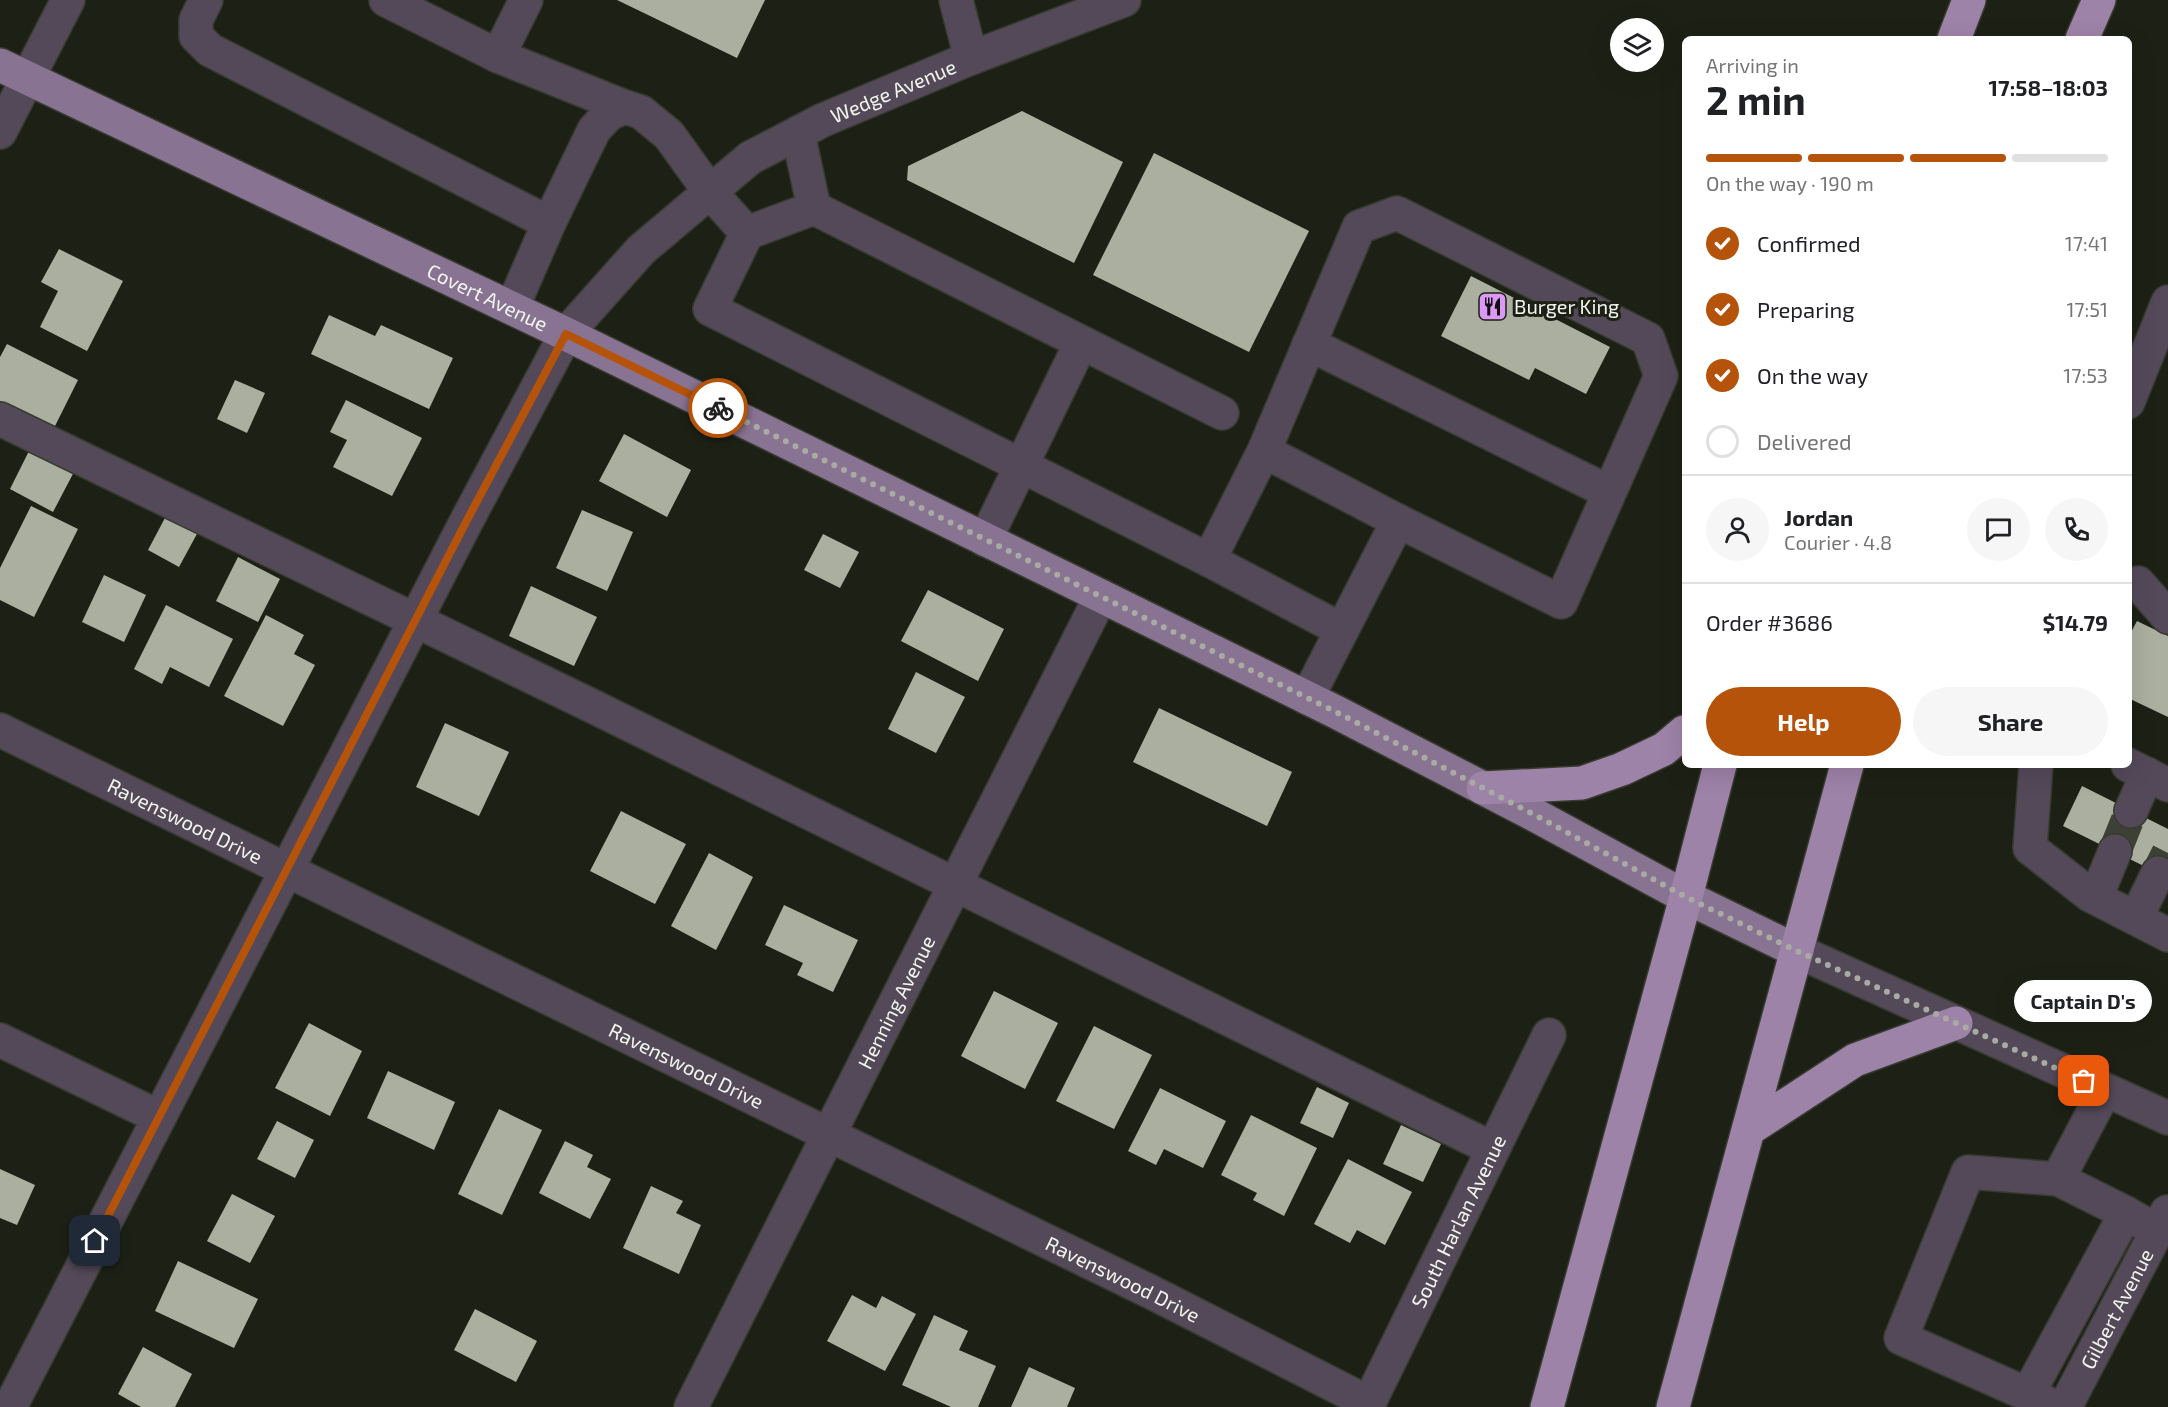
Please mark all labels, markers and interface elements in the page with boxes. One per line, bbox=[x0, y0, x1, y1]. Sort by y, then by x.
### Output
map controls bbox=[1610, 18, 1664, 72]
button: layers bbox=[1610, 18, 1664, 72]
text: Arriving in bbox=[1706, 53, 1799, 77]
street label: Wedge Avenue bbox=[827, 54, 959, 128]
text: 17:58–18:03 bbox=[1989, 74, 2108, 100]
text: 2 min bbox=[1706, 76, 1806, 123]
text: On the way · 190 m bbox=[1706, 171, 1874, 195]
icon: check bbox=[1706, 227, 1739, 260]
text: Confirmed bbox=[1757, 230, 1861, 256]
text: 17:41 bbox=[2065, 231, 2108, 255]
street label: Covert Avenue bbox=[424, 258, 552, 336]
restaurant icon: Burger King bbox=[1477, 290, 1509, 322]
icon: check bbox=[1706, 293, 1739, 326]
place label: Burger King bbox=[1514, 294, 1619, 318]
text: Preparing bbox=[1757, 296, 1855, 322]
text: 17:51 bbox=[2066, 297, 2108, 321]
icon: check bbox=[1706, 359, 1739, 392]
text: On the way bbox=[1757, 362, 1868, 388]
text: 17:53 bbox=[2063, 363, 2108, 387]
courier bbox=[688, 378, 748, 438]
icon: bike bbox=[702, 392, 735, 425]
text: Delivered bbox=[1757, 428, 1852, 454]
button: person bbox=[1706, 498, 1769, 561]
button: chat bbox=[1967, 498, 2030, 561]
button: phone bbox=[2045, 498, 2108, 561]
text: Jordan bbox=[1784, 504, 1853, 530]
text: Courier · 4.8 bbox=[1784, 530, 1892, 554]
text: Order #3686 bbox=[1706, 609, 1833, 635]
text: $14.79 bbox=[2042, 609, 2108, 635]
button: Help bbox=[1706, 687, 1901, 756]
button: Share bbox=[1913, 687, 2108, 756]
street label: Ravenswood Drive bbox=[104, 773, 266, 868]
street label: Henning Avenue bbox=[852, 931, 940, 1072]
callout: Captain D's bbox=[2015, 979, 2153, 1021]
text: Captain D's bbox=[2030, 989, 2136, 1013]
street label: Ravenswood Drive bbox=[605, 1017, 768, 1113]
pin bbox=[2058, 1055, 2109, 1106]
icon: bag bbox=[2067, 1064, 2100, 1097]
street label: South Harlan Avenue bbox=[1405, 1131, 1510, 1312]
pin bbox=[69, 1215, 120, 1266]
icon: home bbox=[78, 1224, 111, 1257]
street label: Ravenswood Drive bbox=[1042, 1231, 1204, 1327]
street label: Gilbert Avenue bbox=[2075, 1244, 2158, 1373]

